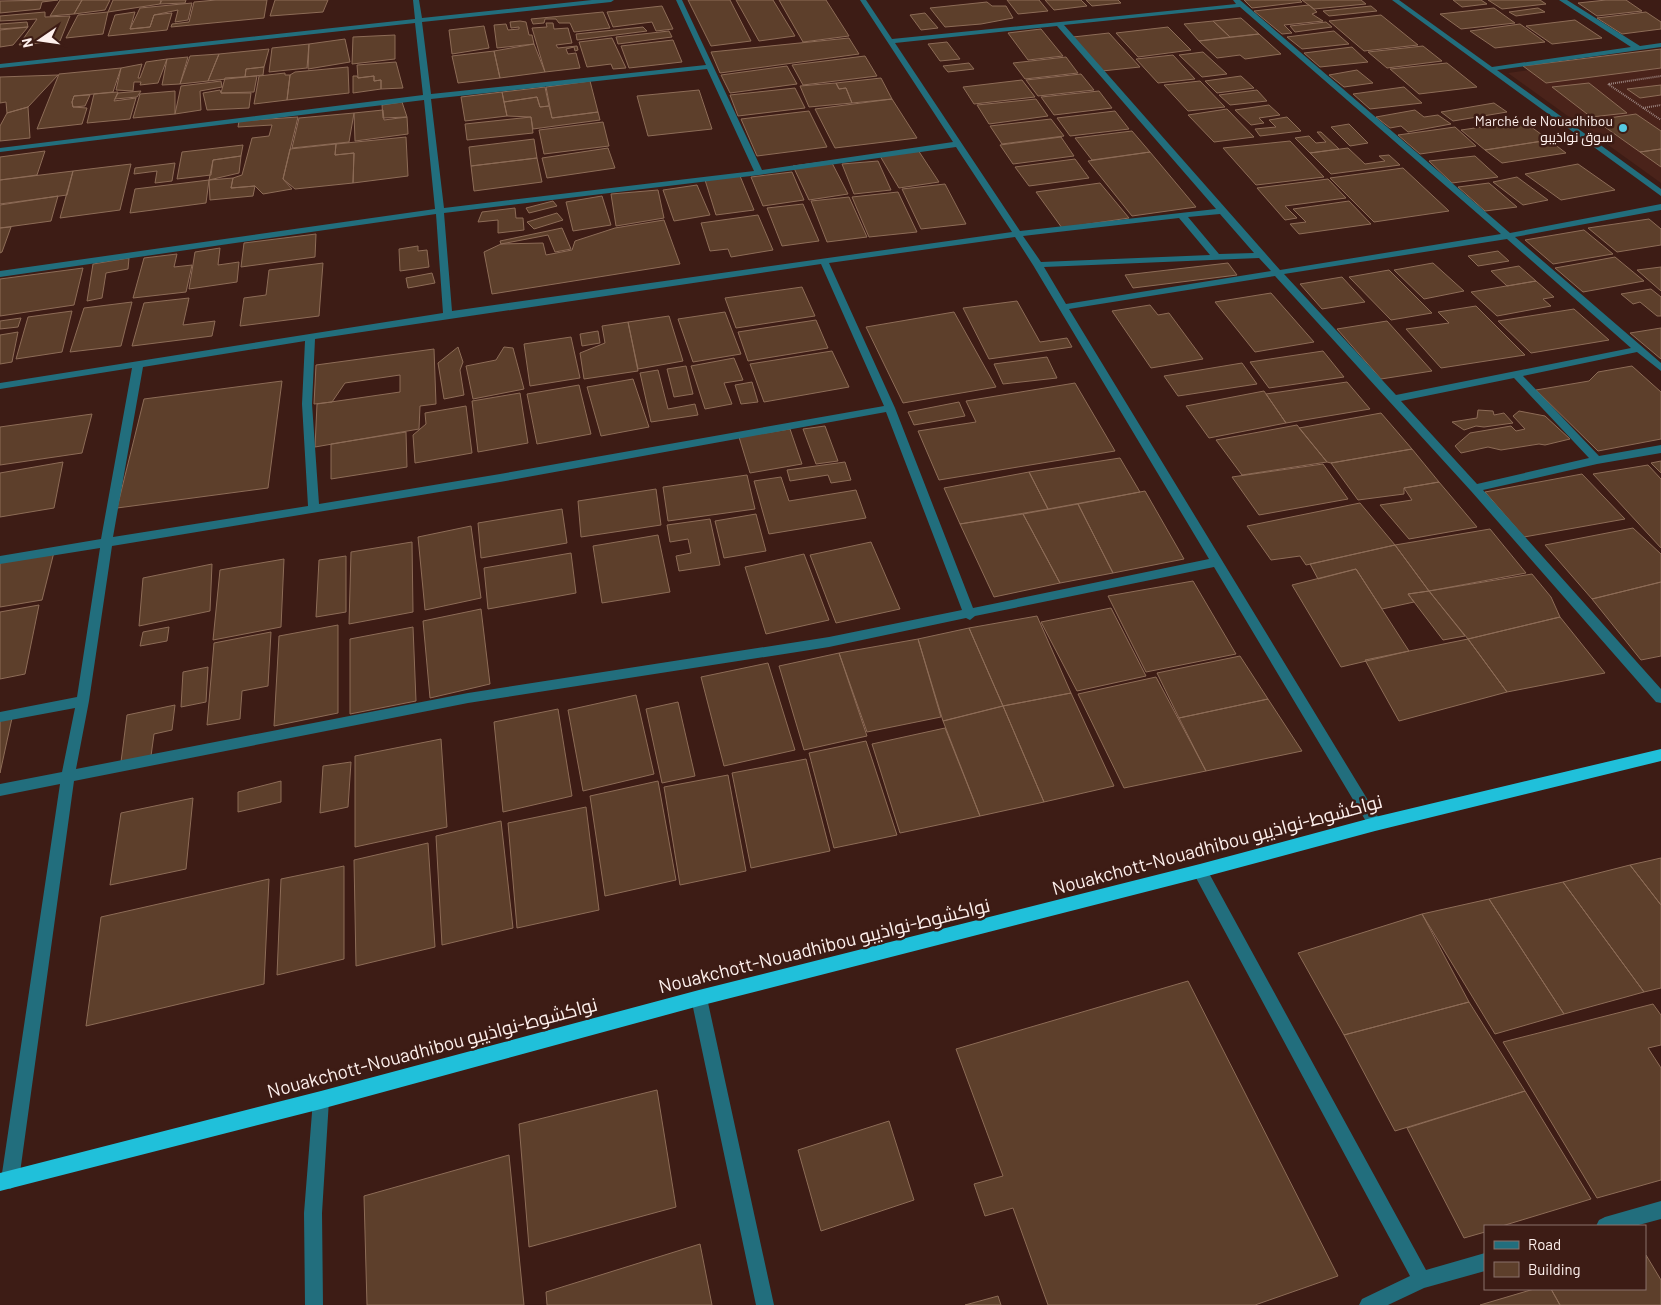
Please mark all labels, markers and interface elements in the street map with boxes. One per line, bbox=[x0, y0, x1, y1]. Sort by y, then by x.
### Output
north arrow bbox=[15, 15, 65, 65]
text: N bbox=[18, 37, 36, 49]
place label: Marché de Nouadhibou سوق نواذيبو bbox=[1475, 112, 1613, 146]
marker: Marché de Nouadhibou سوق نواذيبو bbox=[1617, 122, 1629, 134]
street label: Nouakchott-Nouadhibou نواكشوط-نواذيبو bbox=[1049, 789, 1385, 900]
street label: Nouakchott-Nouadhibou نواكشوط-نواذيبو bbox=[656, 893, 992, 998]
street label: Nouakchott-Nouadhibou نواكشوط-نواذيبو bbox=[264, 992, 600, 1103]
legend bbox=[1484, 1225, 1646, 1290]
text: Road bbox=[1528, 1235, 1561, 1253]
text: Building bbox=[1528, 1260, 1581, 1278]

